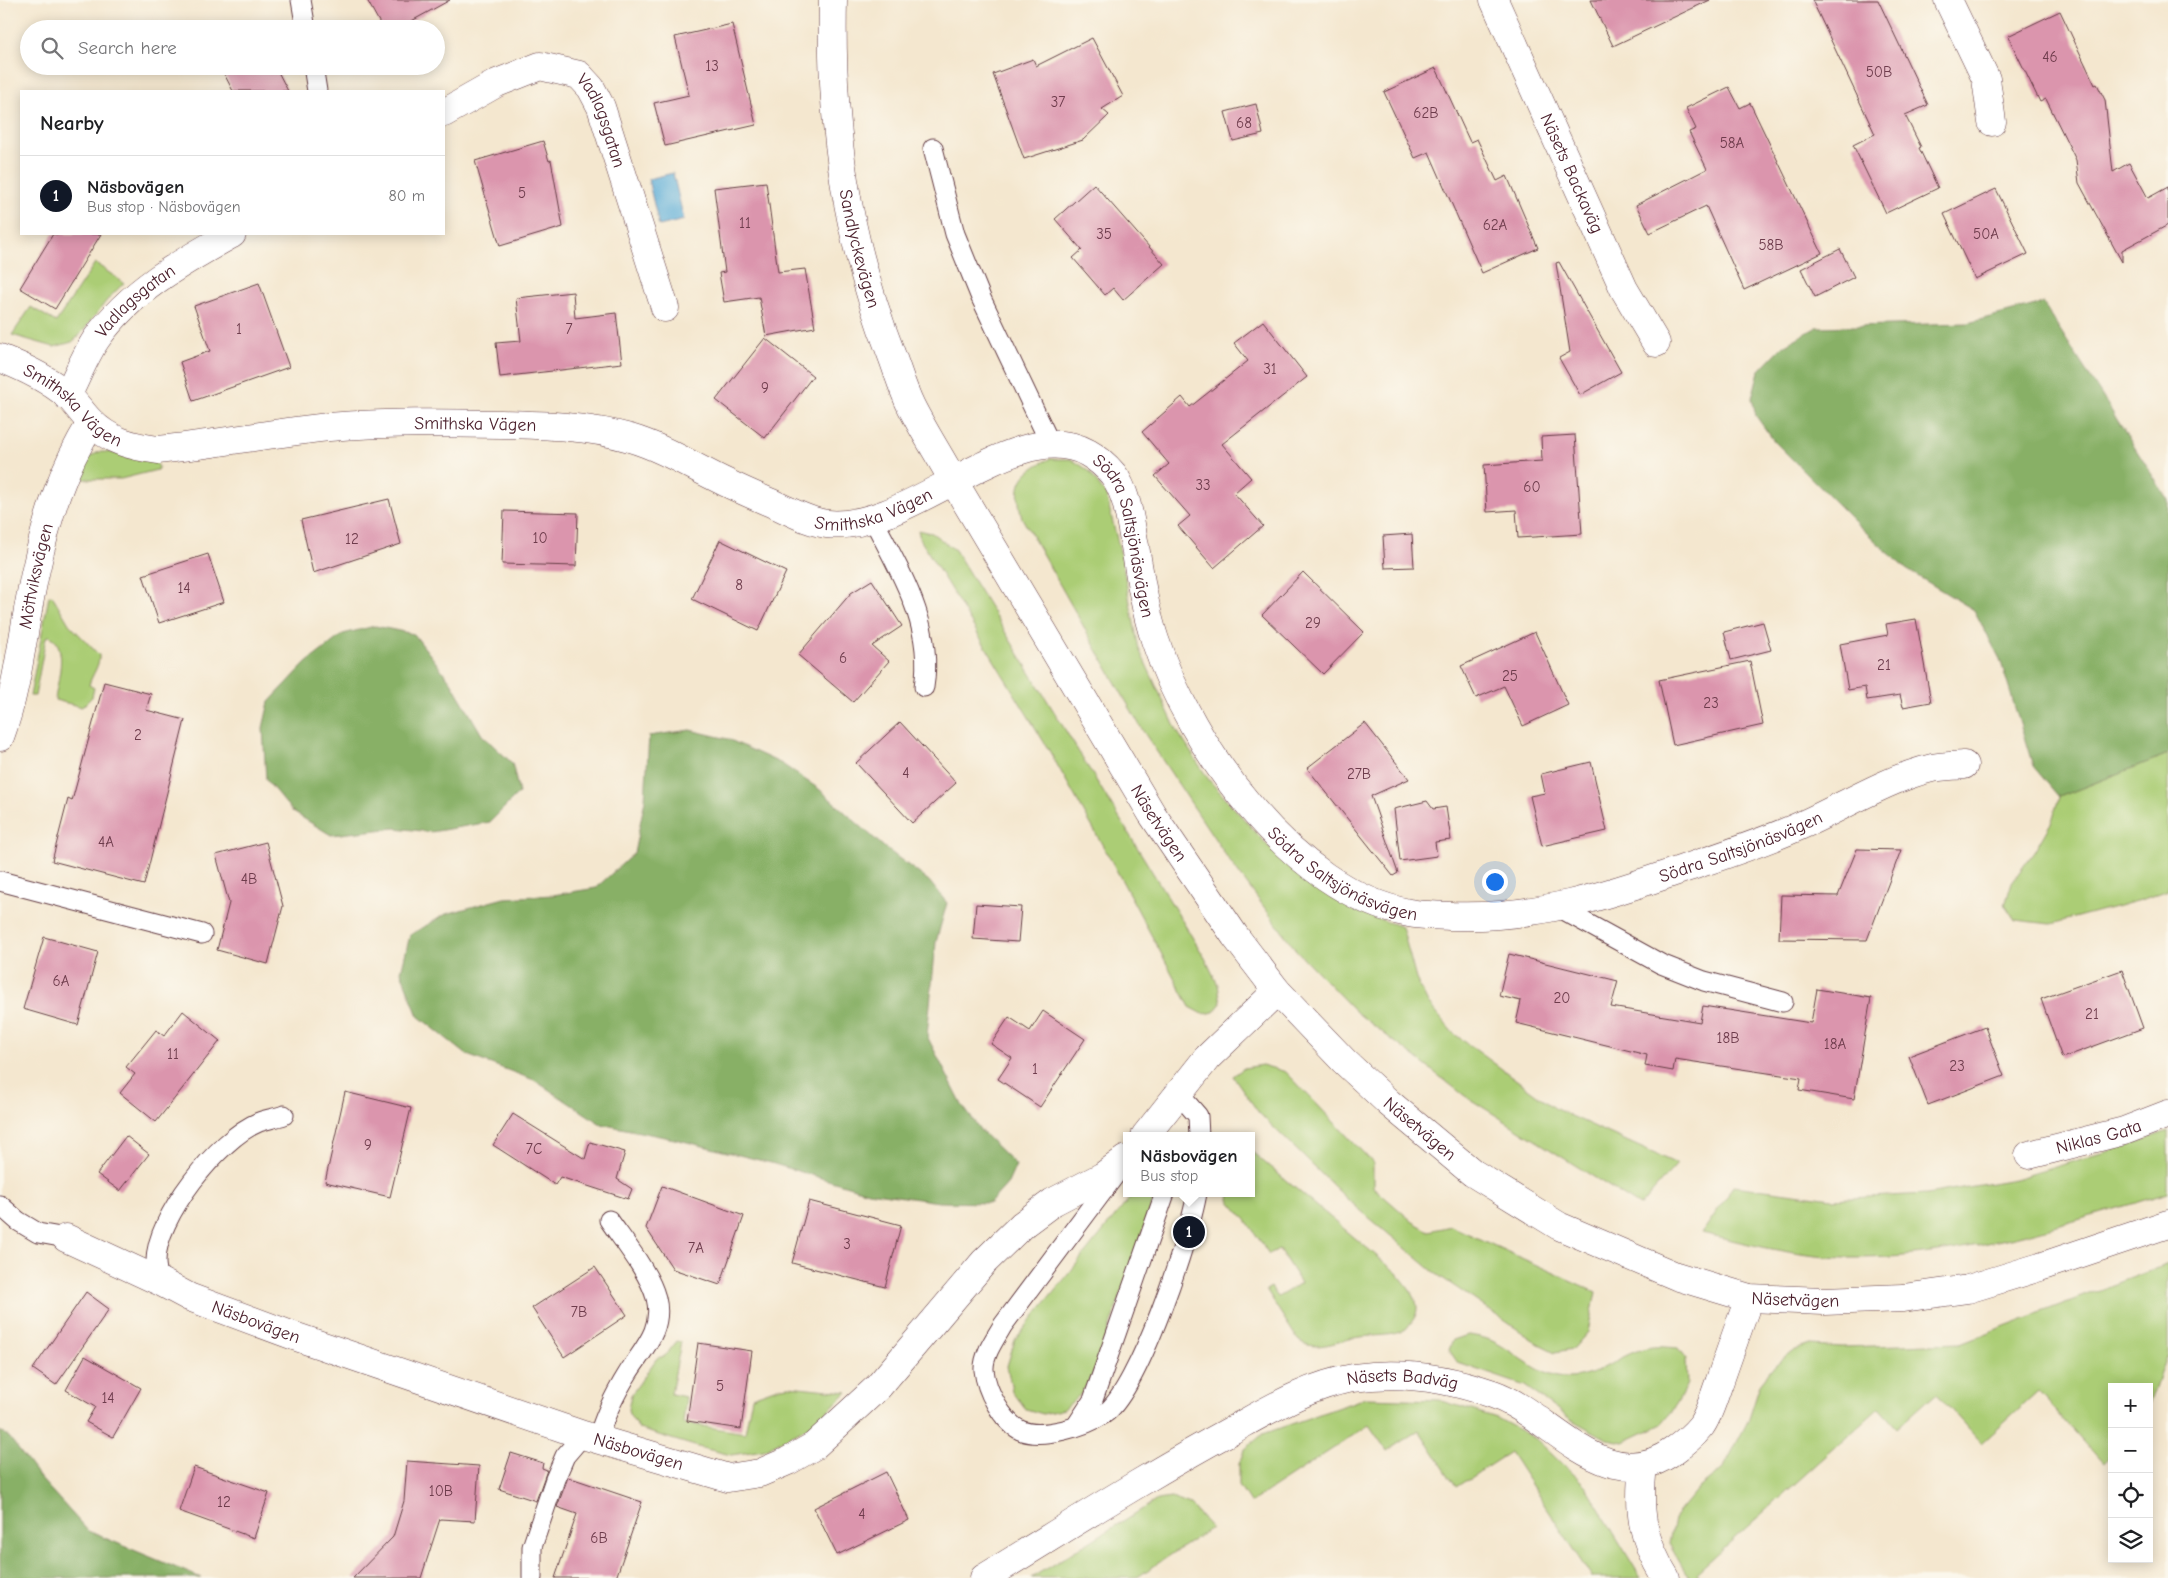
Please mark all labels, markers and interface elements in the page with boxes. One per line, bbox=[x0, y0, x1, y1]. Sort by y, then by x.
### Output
search box bbox=[20, 20, 445, 75]
icon: search bbox=[38, 34, 66, 62]
text: Search here bbox=[78, 37, 177, 59]
house number: 46 bbox=[2042, 48, 2058, 66]
house number: 13 bbox=[705, 57, 719, 75]
house number: 50B bbox=[1866, 63, 1892, 81]
street label: Vadlagsgatan bbox=[572, 69, 630, 170]
house number: 37 bbox=[1051, 93, 1065, 111]
house number: 62B bbox=[1413, 104, 1439, 122]
street label: Näsets Backaväg bbox=[1535, 110, 1608, 237]
text: Nearby bbox=[40, 111, 104, 135]
house number: 68 bbox=[1236, 114, 1252, 132]
house number: 58A bbox=[1720, 134, 1745, 152]
text: Näsbovägen bbox=[87, 176, 184, 198]
house number: 5 bbox=[518, 184, 526, 202]
text: 1 bbox=[53, 187, 59, 205]
text: 80 m bbox=[388, 187, 425, 205]
street label: Sandlyckevägen bbox=[835, 188, 884, 311]
text: Bus stop · Näsbovägen bbox=[87, 198, 241, 216]
house number: 11 bbox=[739, 214, 751, 232]
house number: 62A bbox=[1483, 216, 1508, 234]
house number: 35 bbox=[1096, 225, 1112, 243]
house number: 50A bbox=[1973, 225, 1999, 243]
house number: 58B bbox=[1758, 236, 1784, 254]
street label: Vadlagsgatan bbox=[91, 260, 179, 342]
house number: 1 bbox=[236, 320, 242, 338]
house number: 7 bbox=[565, 320, 573, 338]
street label: Smithska Vägen bbox=[20, 360, 125, 452]
house number: 31 bbox=[1263, 360, 1277, 378]
house number: 9 bbox=[761, 379, 769, 397]
street label: Smithska Vägen bbox=[414, 413, 537, 436]
street label: Södra Saltsjönäsvägen bbox=[1088, 450, 1158, 620]
house number: 33 bbox=[1195, 476, 1211, 494]
house number: 60 bbox=[1523, 478, 1541, 496]
street label: Smithska Vägen bbox=[812, 484, 936, 536]
street label: Möttviksvägen bbox=[15, 521, 58, 631]
house number: 10 bbox=[532, 529, 548, 547]
house number: 12 bbox=[345, 530, 359, 548]
house number: 8 bbox=[735, 576, 743, 594]
house number: 14 bbox=[177, 579, 191, 597]
house number: 29 bbox=[1305, 614, 1321, 632]
house number: 6 bbox=[839, 649, 847, 667]
house number: 21 bbox=[1877, 656, 1891, 674]
house number: 25 bbox=[1502, 667, 1518, 685]
house number: 23 bbox=[1703, 694, 1719, 712]
house number: 2 bbox=[134, 726, 142, 744]
house number: 4 bbox=[902, 764, 910, 782]
house number: 27B bbox=[1347, 765, 1371, 783]
street label: Näsetvägen bbox=[1126, 781, 1191, 866]
street label: Södra Saltsjönäsvägen bbox=[1656, 807, 1826, 887]
street label: Södra Saltsjönäsvägen bbox=[1263, 823, 1419, 925]
house number: 4A bbox=[98, 833, 114, 851]
your location bbox=[1482, 869, 1508, 895]
house number: 4B bbox=[241, 870, 257, 888]
house number: 6A bbox=[53, 972, 70, 990]
house number: 20 bbox=[1554, 989, 1570, 1007]
house number: 21 bbox=[2085, 1005, 2099, 1023]
house number: 18B bbox=[1717, 1029, 1739, 1047]
house number: 18A bbox=[1824, 1035, 1846, 1053]
house number: 11 bbox=[167, 1045, 179, 1063]
house number: 23 bbox=[1949, 1057, 1965, 1075]
house number: 1 bbox=[1032, 1060, 1038, 1078]
street label: Näsetvägen bbox=[1379, 1093, 1460, 1165]
street label: Niklas Gata bbox=[2054, 1115, 2145, 1159]
popup bbox=[1123, 1132, 1255, 1197]
house number: 9 bbox=[364, 1136, 372, 1154]
house number: 7C bbox=[526, 1140, 542, 1158]
text: Näsbovägen bbox=[1140, 1145, 1238, 1167]
text: Bus stop bbox=[1140, 1167, 1198, 1185]
pin: 1 bbox=[1173, 1213, 1205, 1251]
house number: 3 bbox=[843, 1235, 851, 1253]
house number: 7A bbox=[688, 1239, 704, 1257]
street label: Näsetvägen bbox=[1751, 1288, 1840, 1312]
street label: Näsbovägen bbox=[209, 1296, 303, 1348]
house number: 7B bbox=[571, 1303, 587, 1321]
street label: Näsets Badväg bbox=[1345, 1365, 1460, 1394]
house number: 5 bbox=[716, 1377, 724, 1395]
map controls bbox=[2108, 1383, 2153, 1563]
button: + bbox=[2108, 1383, 2153, 1428]
house number: 14 bbox=[101, 1389, 115, 1407]
button: − bbox=[2108, 1428, 2153, 1473]
street label: Näsbovägen bbox=[591, 1429, 686, 1475]
button: locate bbox=[2108, 1473, 2153, 1518]
house number: 10B bbox=[429, 1482, 453, 1500]
house number: 12 bbox=[217, 1493, 231, 1511]
house number: 4 bbox=[858, 1505, 866, 1523]
button: layers bbox=[2108, 1518, 2153, 1563]
house number: 6B bbox=[590, 1529, 608, 1547]

